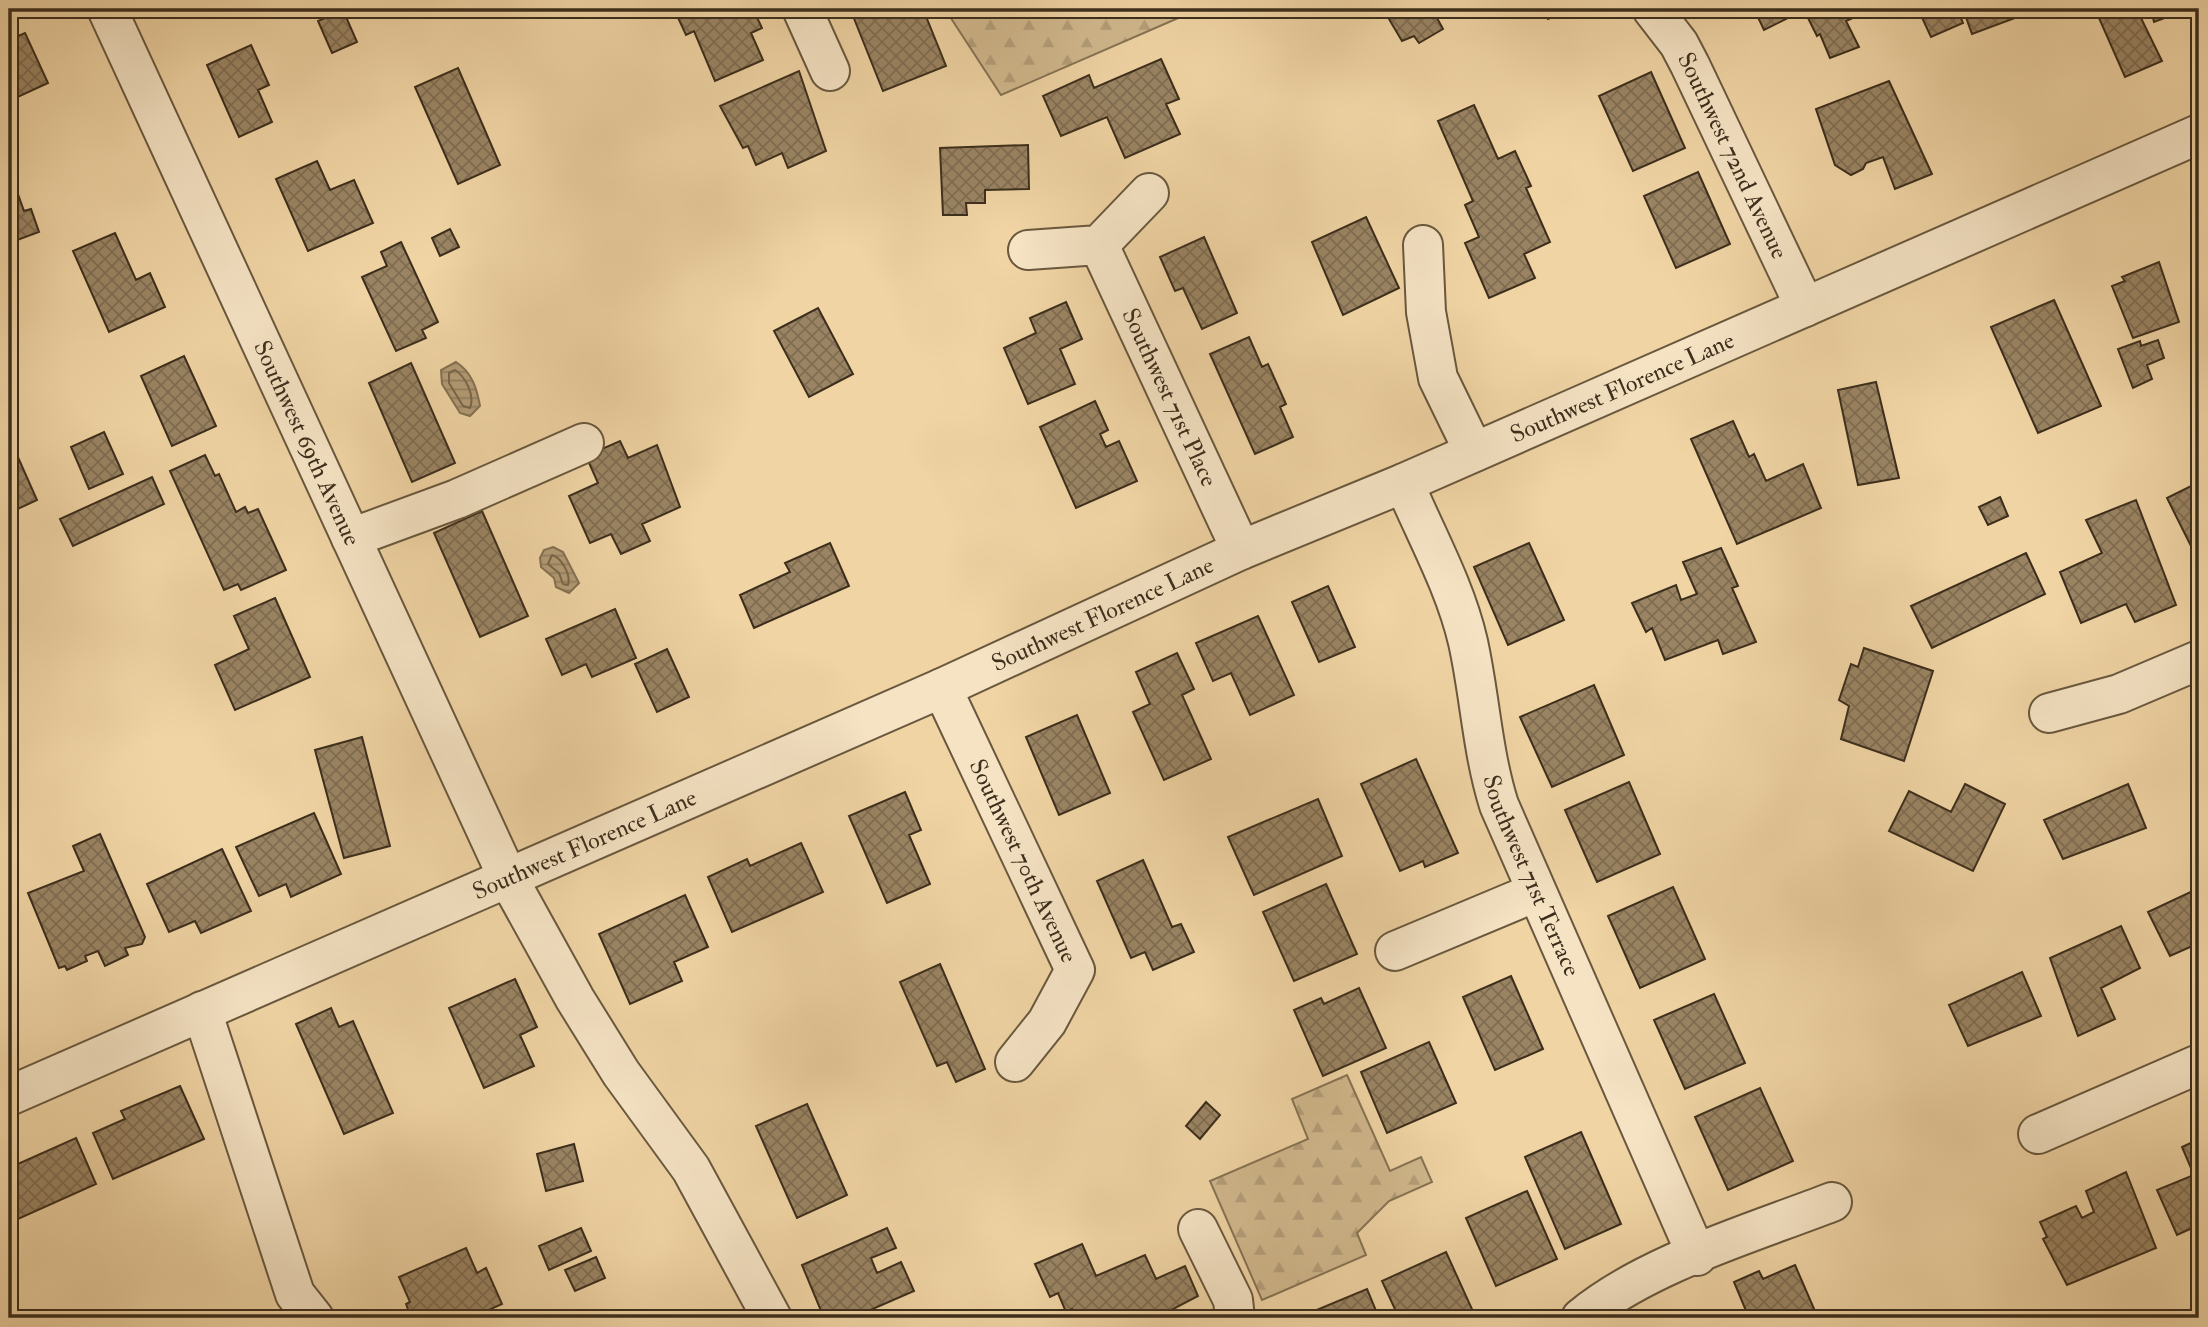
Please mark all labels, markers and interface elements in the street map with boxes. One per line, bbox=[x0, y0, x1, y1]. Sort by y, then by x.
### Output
street label: Southwest 72nd Avenue bbox=[1670, 47, 1795, 264]
street label: Southwest 71st Place bbox=[1115, 303, 1224, 492]
street label: Southwest Florence Lane bbox=[1505, 325, 1739, 450]
street label: Southwest 69th Avenue bbox=[246, 336, 368, 551]
street label: Southwest Florence Lane bbox=[987, 550, 1219, 679]
street label: Southwest 70th Avenue bbox=[962, 754, 1084, 968]
street label: Southwest 71st Terrace bbox=[1475, 772, 1587, 981]
street label: Southwest Florence Lane bbox=[468, 782, 701, 907]

